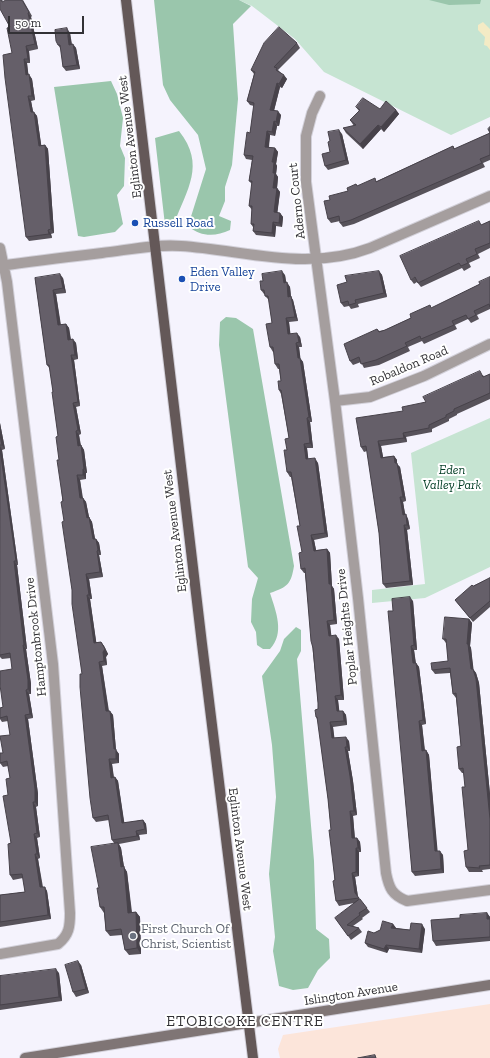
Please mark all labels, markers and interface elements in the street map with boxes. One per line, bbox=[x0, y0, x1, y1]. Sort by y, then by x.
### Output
scale bar bbox=[10, 8, 86, 34]
text: 50 m bbox=[15, 16, 41, 30]
street label: Eglinton Avenue West bbox=[115, 75, 145, 199]
street label: Aderno Court bbox=[285, 162, 309, 240]
place label: Russell Road bbox=[143, 215, 214, 231]
marker: Russell Road bbox=[130, 218, 140, 228]
place label: Eden Valley Drive bbox=[190, 264, 255, 295]
marker: Eden Valley Drive bbox=[177, 274, 187, 284]
street label: Robaldon Road bbox=[368, 343, 450, 389]
park label: Eden Valley Park bbox=[423, 462, 481, 493]
street label: Eglinton Avenue West bbox=[160, 469, 190, 593]
street label: Poplar Heights Drive bbox=[333, 568, 361, 686]
street label: Hamptonbrook Drive bbox=[22, 577, 50, 697]
street label: Eglinton Avenue West bbox=[225, 787, 255, 911]
place label: First Church Of Christ, Scientist bbox=[141, 921, 231, 952]
marker: First Church Of Christ, Scientist bbox=[128, 931, 138, 941]
street label: Islington Avenue bbox=[303, 979, 399, 1009]
district label: ETOBICOKE CENTRE bbox=[166, 1013, 324, 1031]

